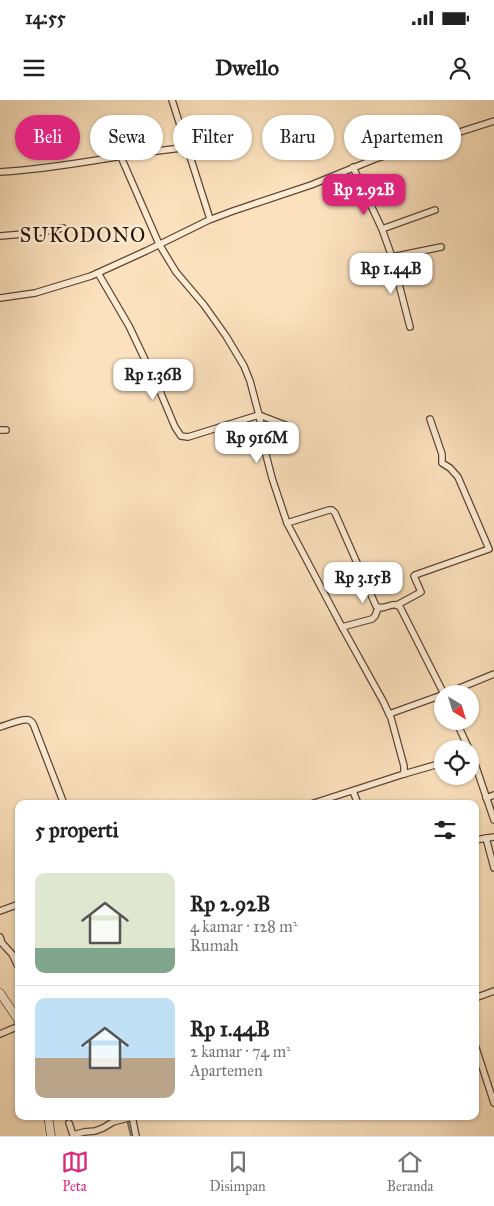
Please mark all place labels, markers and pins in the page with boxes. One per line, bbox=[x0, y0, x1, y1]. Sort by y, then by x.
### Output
pin: Rp 2.92B bbox=[312, 174, 416, 216]
pin: Rp 1.44B bbox=[339, 252, 443, 295]
pin: Rp 1.36B bbox=[101, 358, 205, 401]
pin: Rp 916M bbox=[211, 422, 303, 464]
pin: Rp 3.15B bbox=[311, 562, 415, 604]

